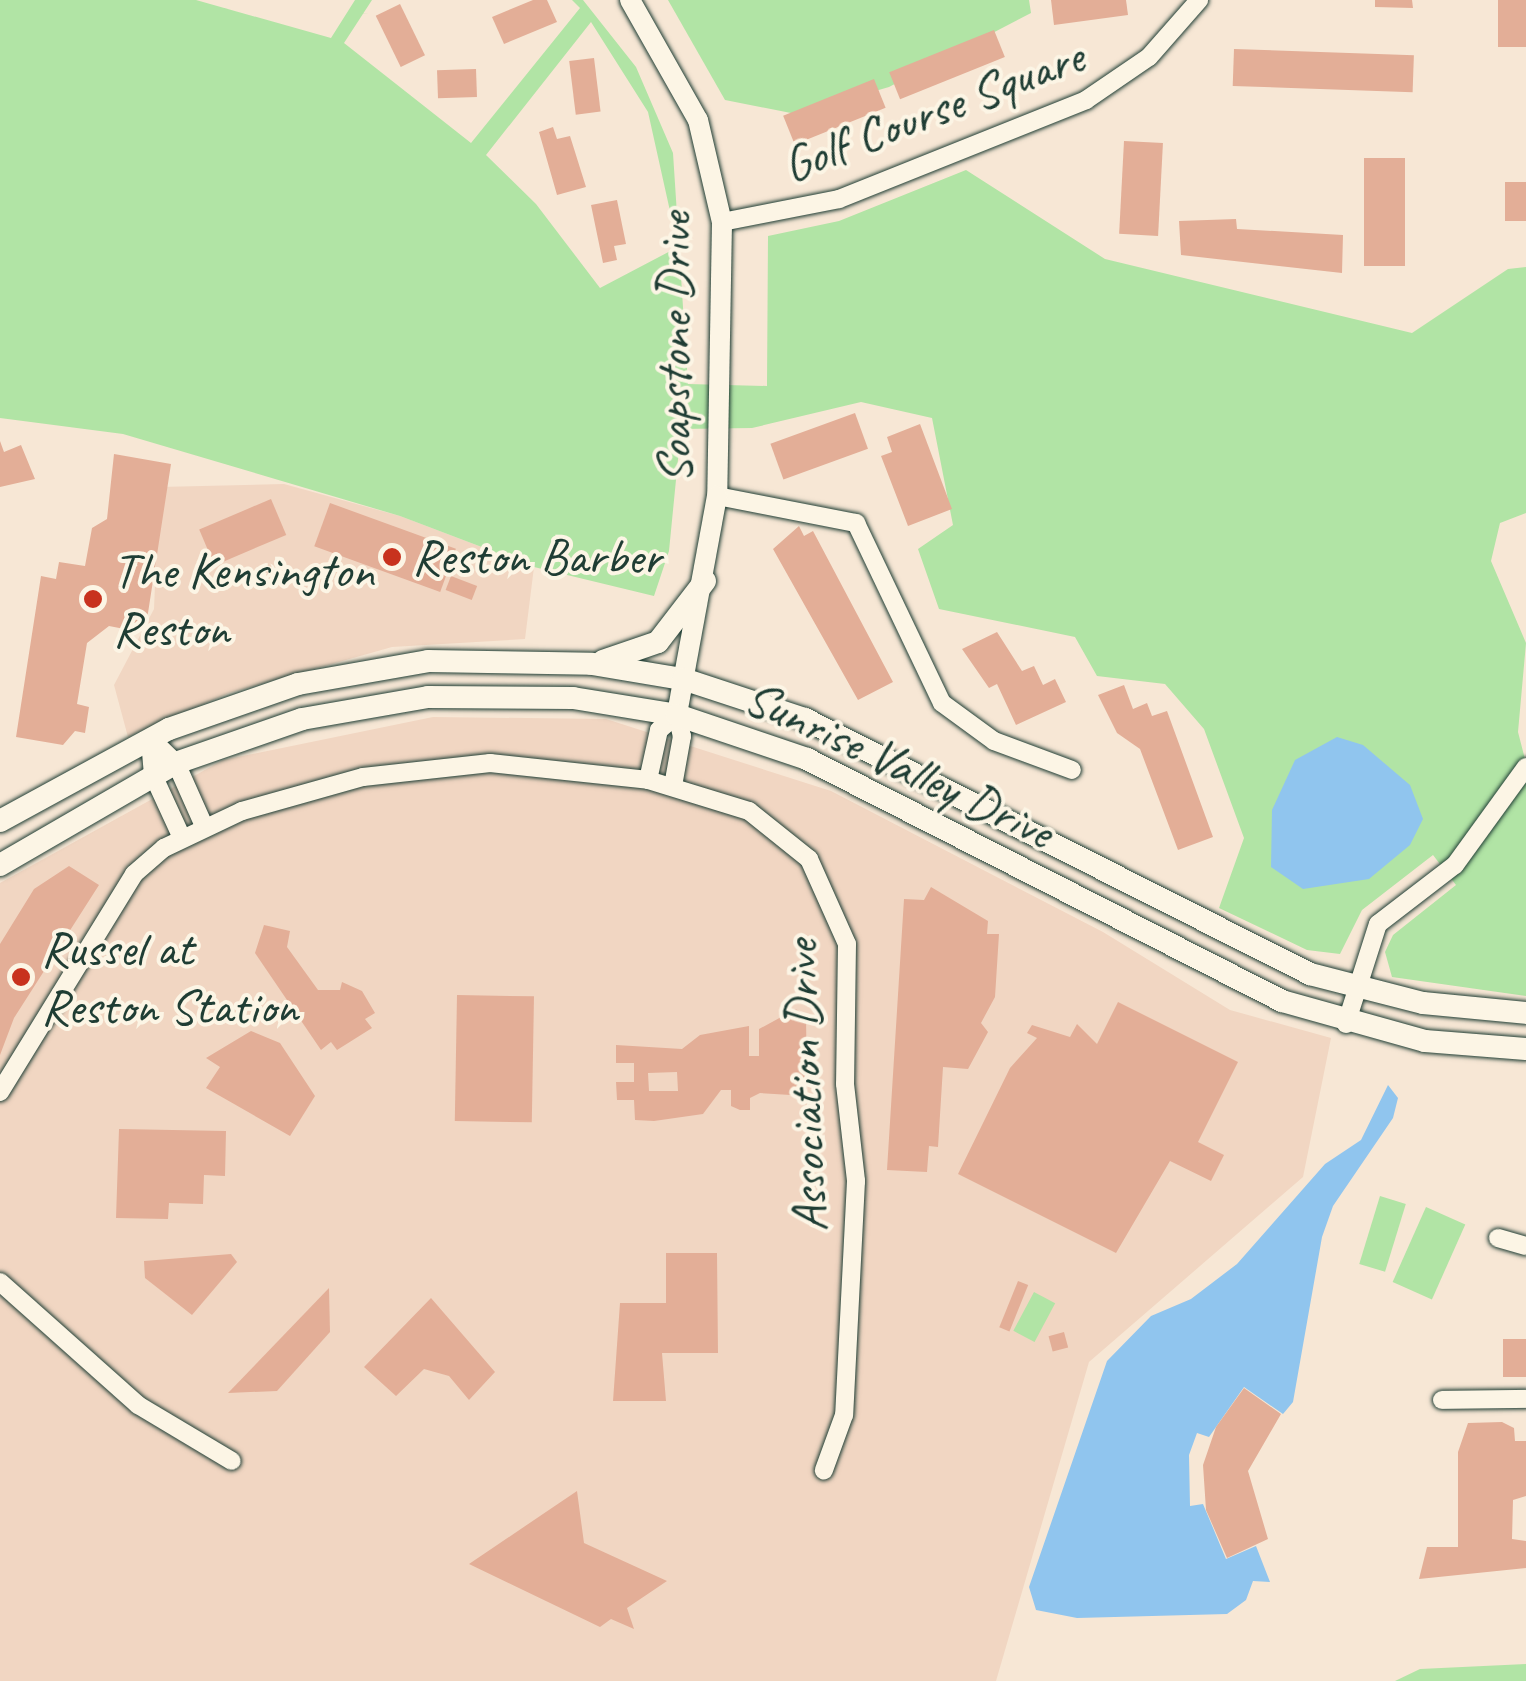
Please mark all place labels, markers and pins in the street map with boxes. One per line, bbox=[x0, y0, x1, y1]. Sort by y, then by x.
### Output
place label: Reston Barber bbox=[412, 527, 662, 587]
place label: The Kensington Reston bbox=[113, 540, 373, 658]
marker: Reston Barber bbox=[381, 546, 403, 568]
marker: The Kensington Reston bbox=[82, 588, 104, 610]
place label: Russel at Reston Station bbox=[41, 918, 299, 1036]
marker: Russel at Reston Station bbox=[10, 966, 32, 988]

